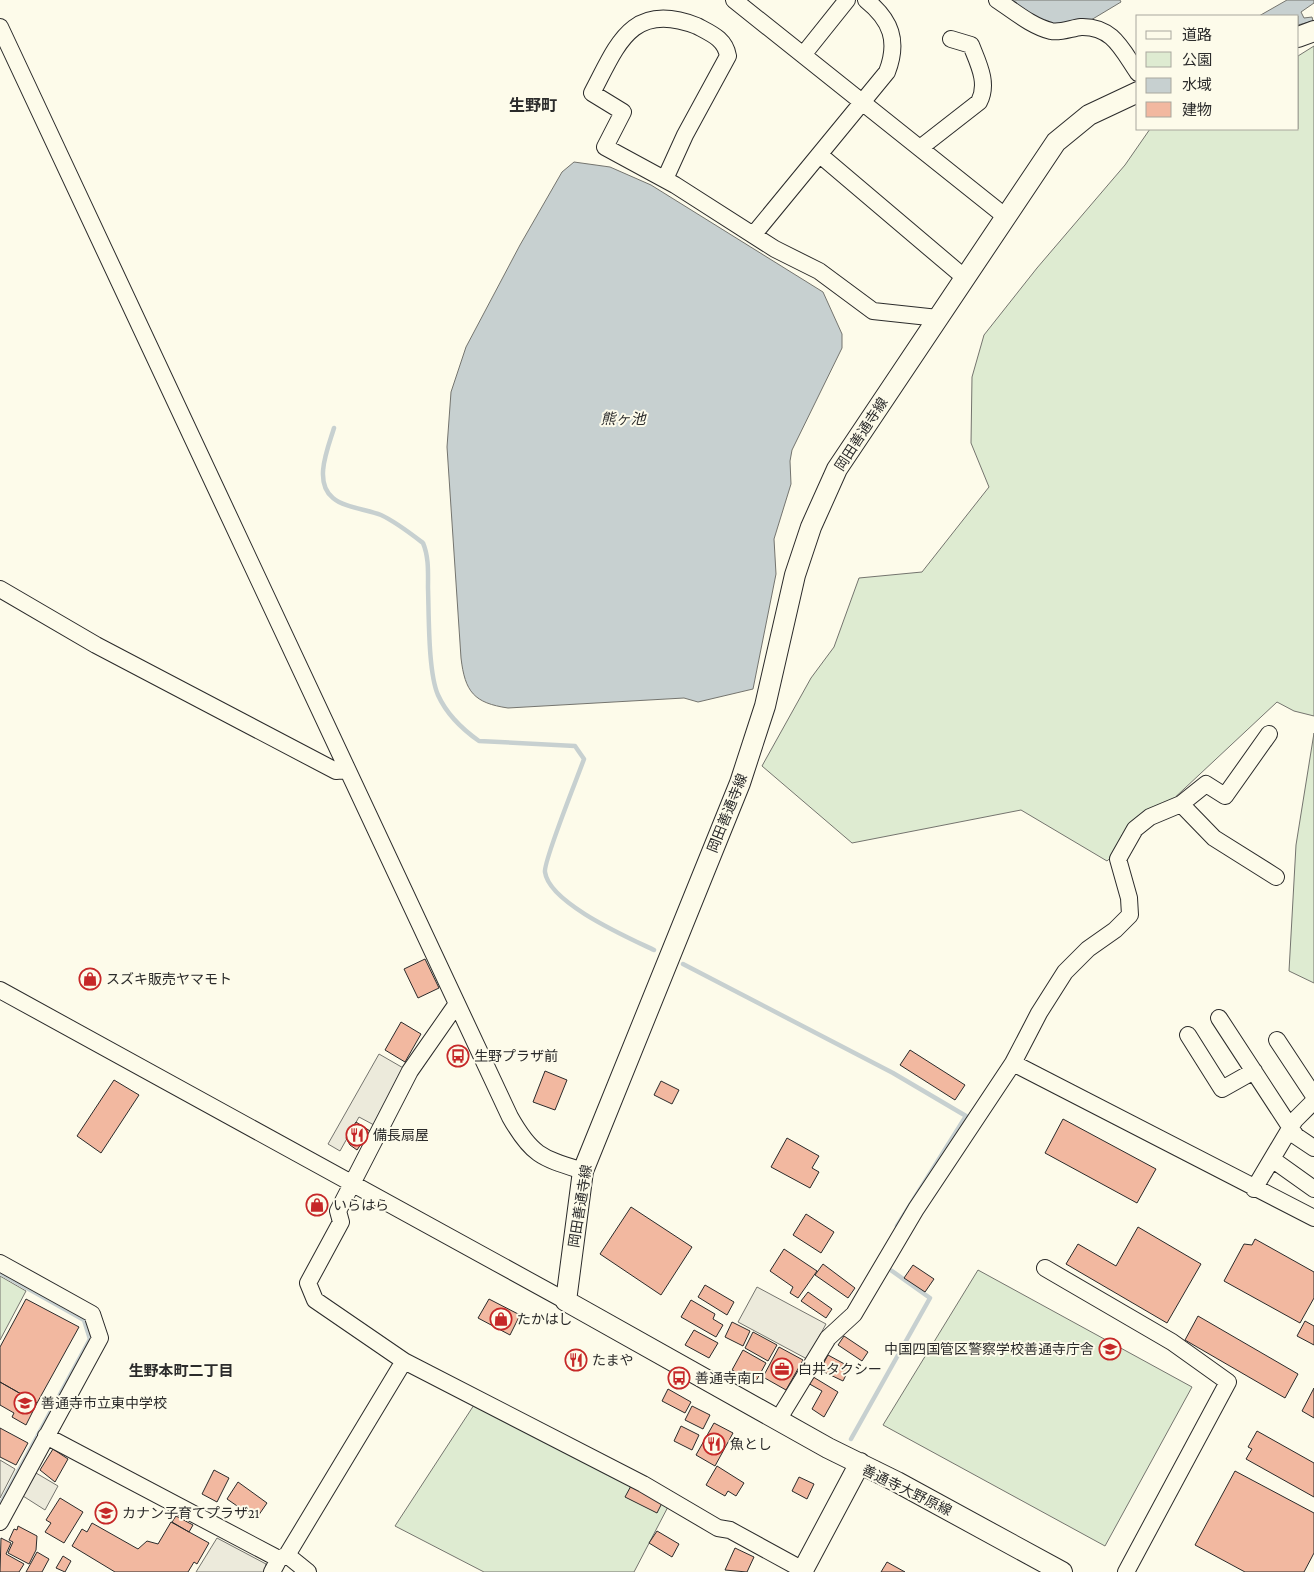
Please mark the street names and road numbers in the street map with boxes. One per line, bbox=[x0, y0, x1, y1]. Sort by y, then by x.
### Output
street label: 岡田善通寺線 bbox=[831, 394, 891, 474]
street label: 岡田善通寺線 bbox=[704, 771, 750, 855]
street label: 岡田善通寺線 bbox=[566, 1163, 594, 1249]
street label: 善通寺大野原線 bbox=[859, 1461, 955, 1519]

